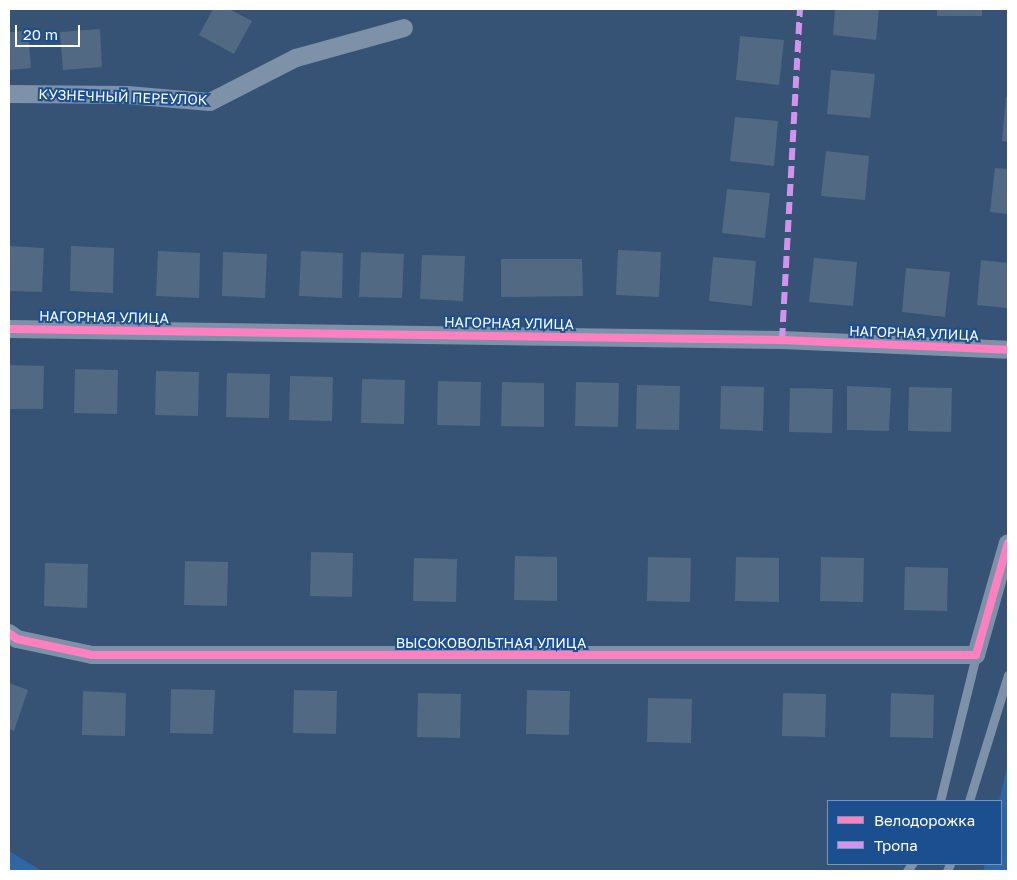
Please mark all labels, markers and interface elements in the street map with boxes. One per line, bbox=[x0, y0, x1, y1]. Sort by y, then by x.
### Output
scale bar bbox=[18, 15, 82, 47]
text: 20 m bbox=[23, 25, 58, 43]
street label: КУЗНЕЧНЫЙ ПЕРЕУЛОК bbox=[38, 86, 208, 108]
street label: НАГОРНАЯ УЛИЦА bbox=[39, 307, 169, 327]
street label: НАГОРНАЯ УЛИЦА bbox=[444, 313, 574, 333]
street label: НАГОРНАЯ УЛИЦА bbox=[849, 322, 979, 344]
street label: ВЫСОКОВОЛЬТНАЯ УЛИЦА bbox=[396, 635, 586, 651]
legend bbox=[827, 800, 1002, 865]
text: Велодорожка bbox=[874, 811, 975, 829]
text: Тропа bbox=[874, 836, 918, 854]

